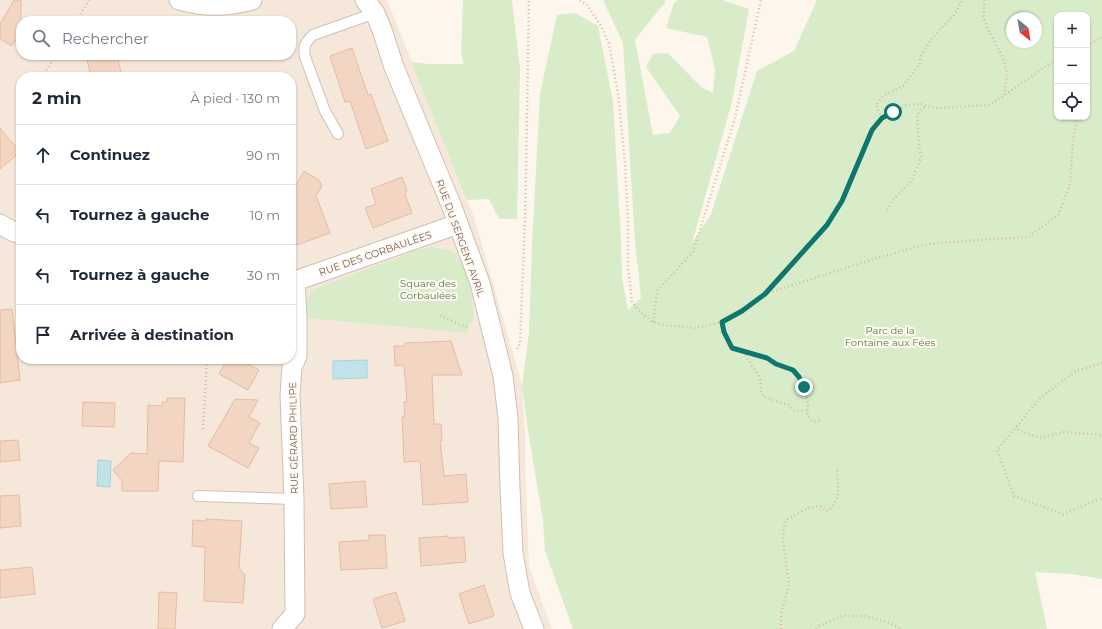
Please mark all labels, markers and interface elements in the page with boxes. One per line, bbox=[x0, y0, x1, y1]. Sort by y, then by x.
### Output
north arrow bbox=[1006, 12, 1042, 48]
map controls bbox=[1054, 12, 1090, 120]
button: + bbox=[1054, 12, 1090, 48]
search box bbox=[16, 16, 296, 60]
icon: search bbox=[30, 27, 52, 49]
text: Rechercher bbox=[62, 29, 149, 48]
button: − bbox=[1054, 48, 1090, 84]
button: locate bbox=[1054, 84, 1090, 120]
text: 2 min bbox=[32, 88, 82, 108]
text: À pied · 130 m bbox=[190, 90, 280, 106]
route start bbox=[884, 103, 902, 121]
icon: ahead bbox=[32, 144, 54, 166]
text: Continuez bbox=[70, 145, 150, 164]
text: 90 m bbox=[246, 147, 280, 163]
street label: RUE DU SERGENT AVRIL bbox=[433, 178, 488, 299]
icon: left bbox=[32, 204, 54, 226]
text: Tournez à gauche bbox=[70, 205, 209, 224]
text: 10 m bbox=[250, 207, 280, 223]
street label: RUE DES CORBAULÉES bbox=[317, 228, 433, 279]
icon: left bbox=[32, 264, 54, 286]
text: Tournez à gauche bbox=[70, 265, 209, 284]
text: 30 m bbox=[247, 267, 280, 283]
park label: Square des Corbaulées bbox=[400, 277, 456, 302]
icon: arrive bbox=[32, 324, 54, 346]
park label: Parc de la Fontaine aux Fées bbox=[845, 324, 935, 349]
text: Arrivée à destination bbox=[70, 325, 234, 344]
route end bbox=[795, 378, 813, 396]
street label: RUE GÉRARD PHILIPE bbox=[286, 381, 301, 494]

